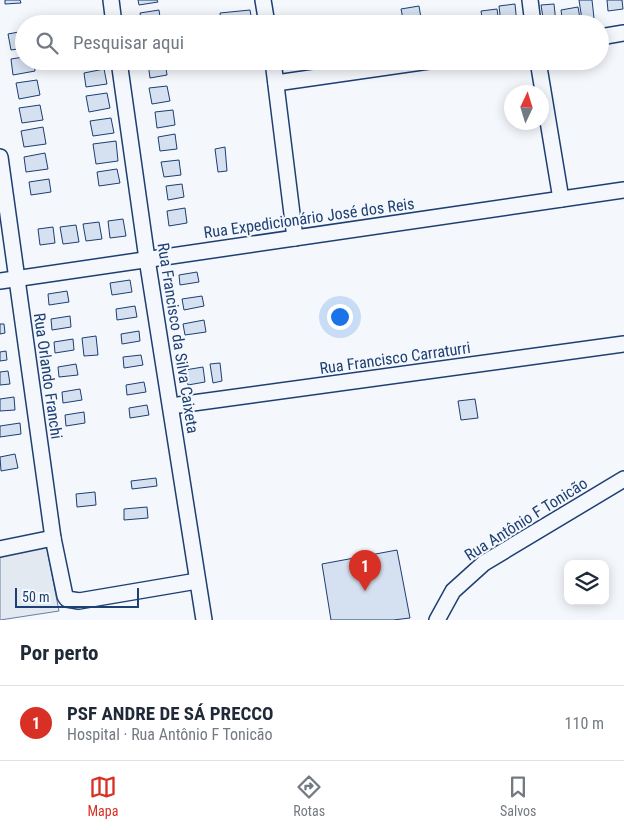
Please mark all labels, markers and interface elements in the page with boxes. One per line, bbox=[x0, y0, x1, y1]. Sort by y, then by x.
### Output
search box bbox=[15, 15, 609, 70]
icon: search bbox=[33, 29, 61, 57]
text: Pesquisar aqui bbox=[73, 31, 184, 54]
north arrow bbox=[504, 85, 549, 130]
street label: Rua Expedicionário José dos Reis bbox=[202, 194, 416, 242]
street label: Rua Francisco da Silva Caixeta bbox=[154, 241, 202, 435]
your location bbox=[327, 304, 353, 330]
street label: Rua Orlando Franchi bbox=[30, 312, 66, 440]
street label: Rua Francisco Carraturri bbox=[318, 338, 472, 378]
street label: Rua Antônio F Tonicão bbox=[461, 473, 591, 565]
pin: 1 bbox=[349, 550, 381, 591]
map controls bbox=[564, 560, 609, 605]
button: layers bbox=[564, 560, 609, 605]
scale bar bbox=[15, 585, 139, 608]
text: 50 m bbox=[22, 589, 50, 605]
text: Por perto bbox=[20, 641, 99, 665]
text: PSF ANDRE DE SÁ PRECCO bbox=[67, 702, 274, 725]
text: 1 bbox=[32, 714, 40, 733]
text: 110 m bbox=[565, 714, 604, 733]
text: Hospital · Rua Antônio F Tonicão bbox=[67, 725, 273, 744]
tab: Mapa bbox=[87, 773, 118, 819]
tab: Rotas bbox=[293, 773, 325, 819]
tab: Salvos bbox=[500, 773, 537, 819]

